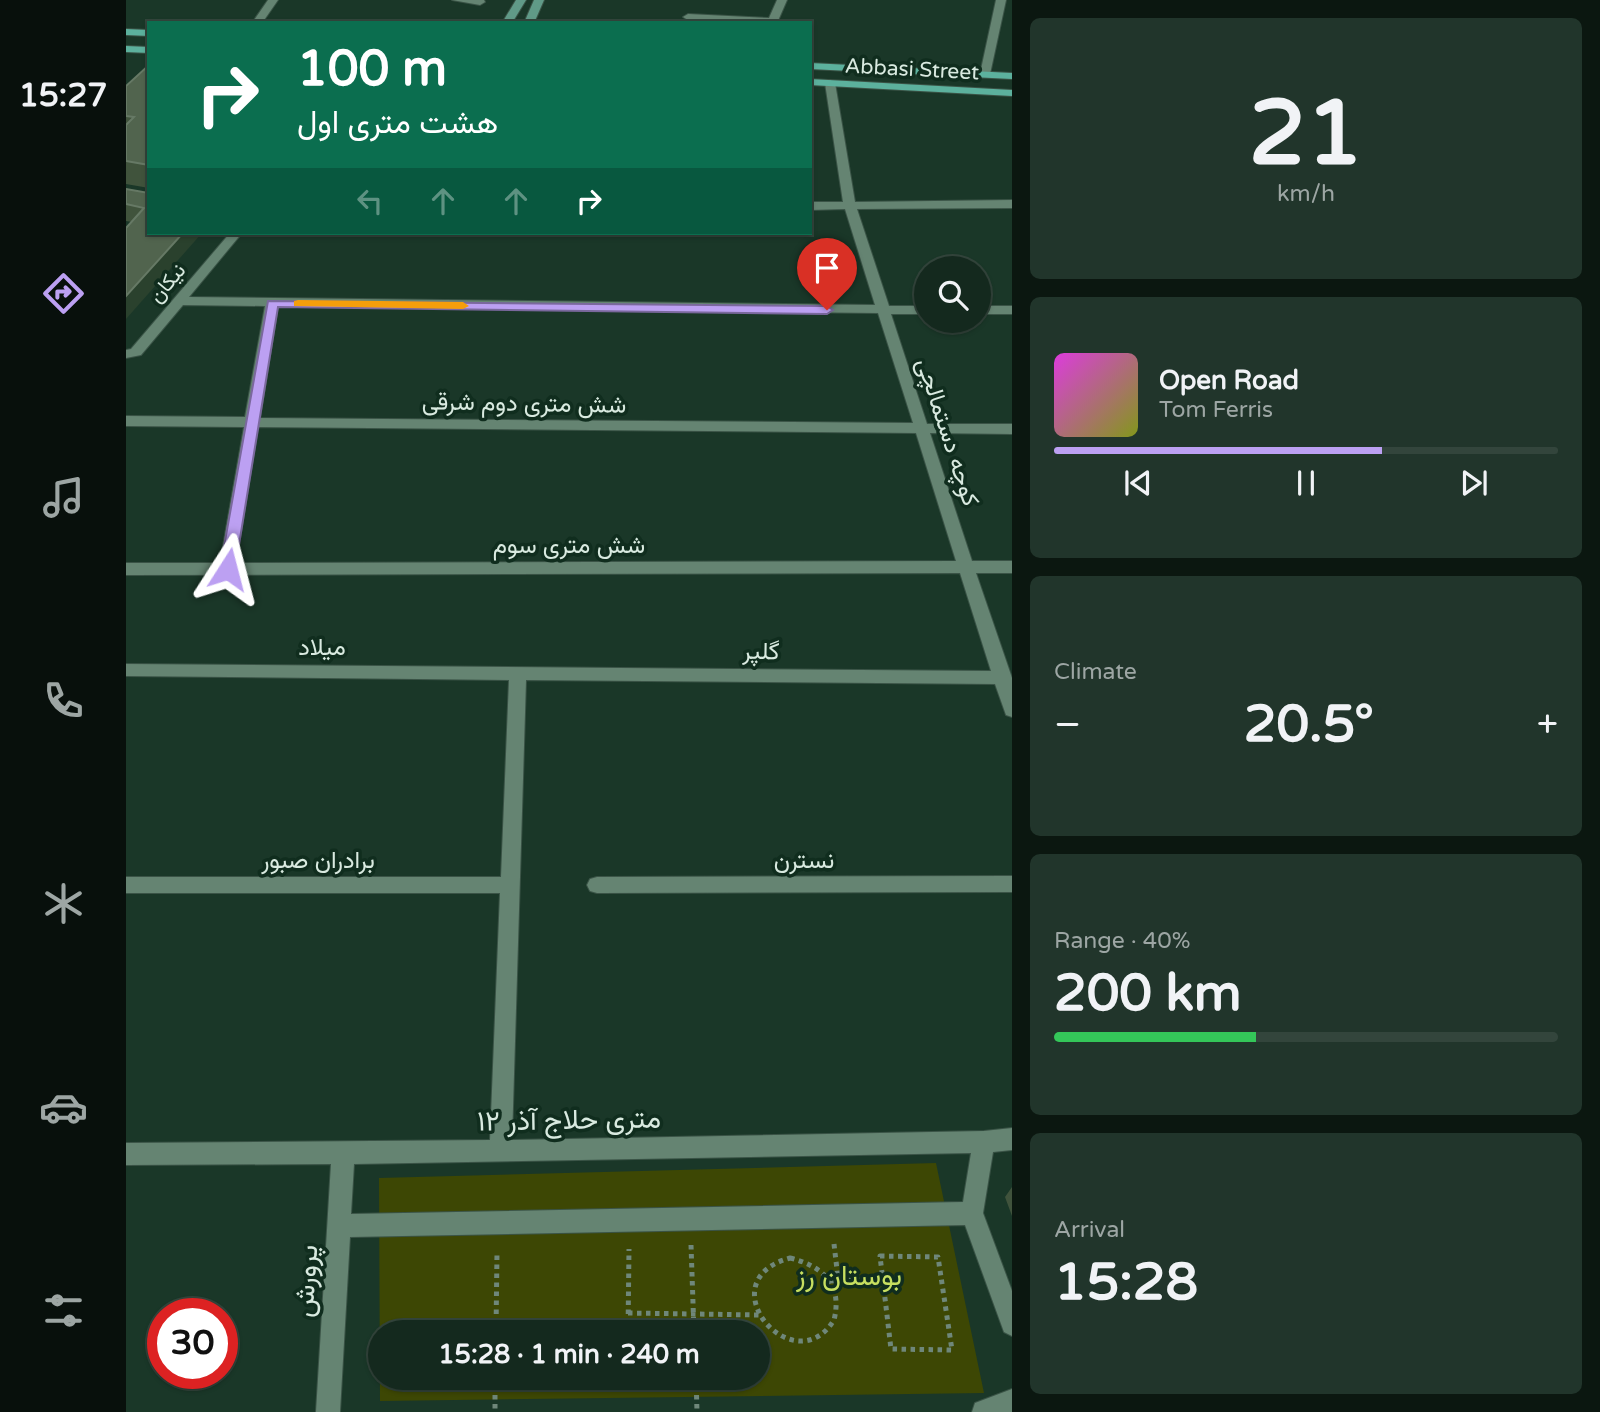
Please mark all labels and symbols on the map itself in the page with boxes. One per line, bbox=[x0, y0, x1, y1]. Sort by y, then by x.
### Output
street label: Abbasi Street bbox=[844, 53, 980, 86]
pin bbox=[797, 238, 857, 310]
street label: نیکان bbox=[144, 258, 191, 308]
street label: کوچه دستمالچی bbox=[909, 354, 985, 510]
street label: شش متری دوم شرقی bbox=[422, 387, 626, 421]
street label: شش متری سوم bbox=[493, 531, 645, 561]
position arrow bbox=[191, 532, 265, 606]
street label: میلاد bbox=[298, 633, 346, 662]
street label: گلپر bbox=[741, 637, 780, 667]
street label: برادران صبور bbox=[260, 846, 375, 875]
street label: نسترن bbox=[774, 846, 834, 875]
street label: ۱۲ متری حلاج آذر bbox=[477, 1101, 661, 1140]
street label: پرورش bbox=[286, 1243, 327, 1319]
park label: بوستان رز bbox=[795, 1259, 902, 1293]
speed limit sign: 30 bbox=[147, 1298, 238, 1389]

